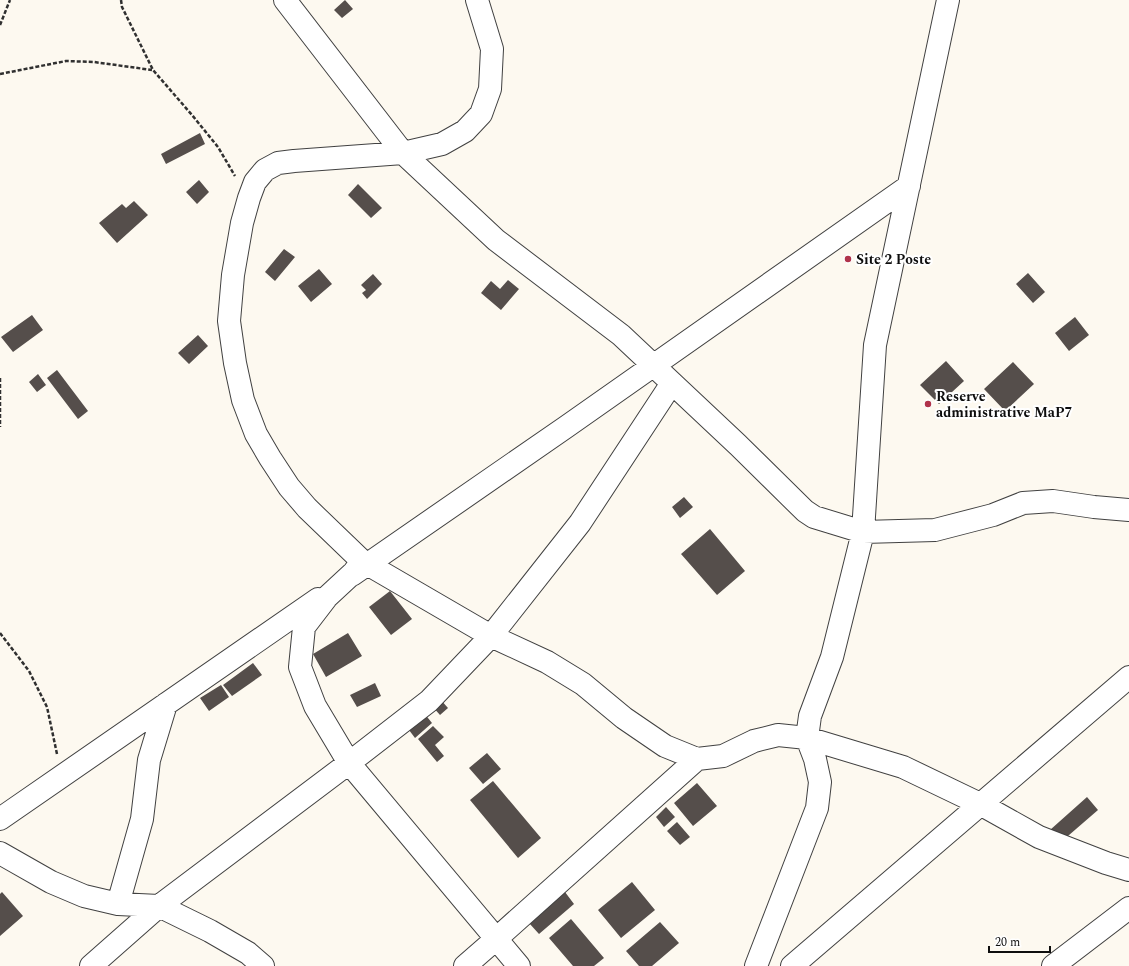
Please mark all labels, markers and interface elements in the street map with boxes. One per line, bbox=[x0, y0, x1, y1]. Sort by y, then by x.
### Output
place label: Site 2 Poste bbox=[856, 249, 931, 270]
marker: Site 2 Poste bbox=[843, 254, 853, 264]
place label: Reserve administrative MaP7 bbox=[936, 386, 1073, 423]
marker: Reserve administrative MaP7 bbox=[923, 399, 933, 409]
scale bar bbox=[989, 928, 1050, 954]
text: 20 m bbox=[995, 933, 1020, 952]

